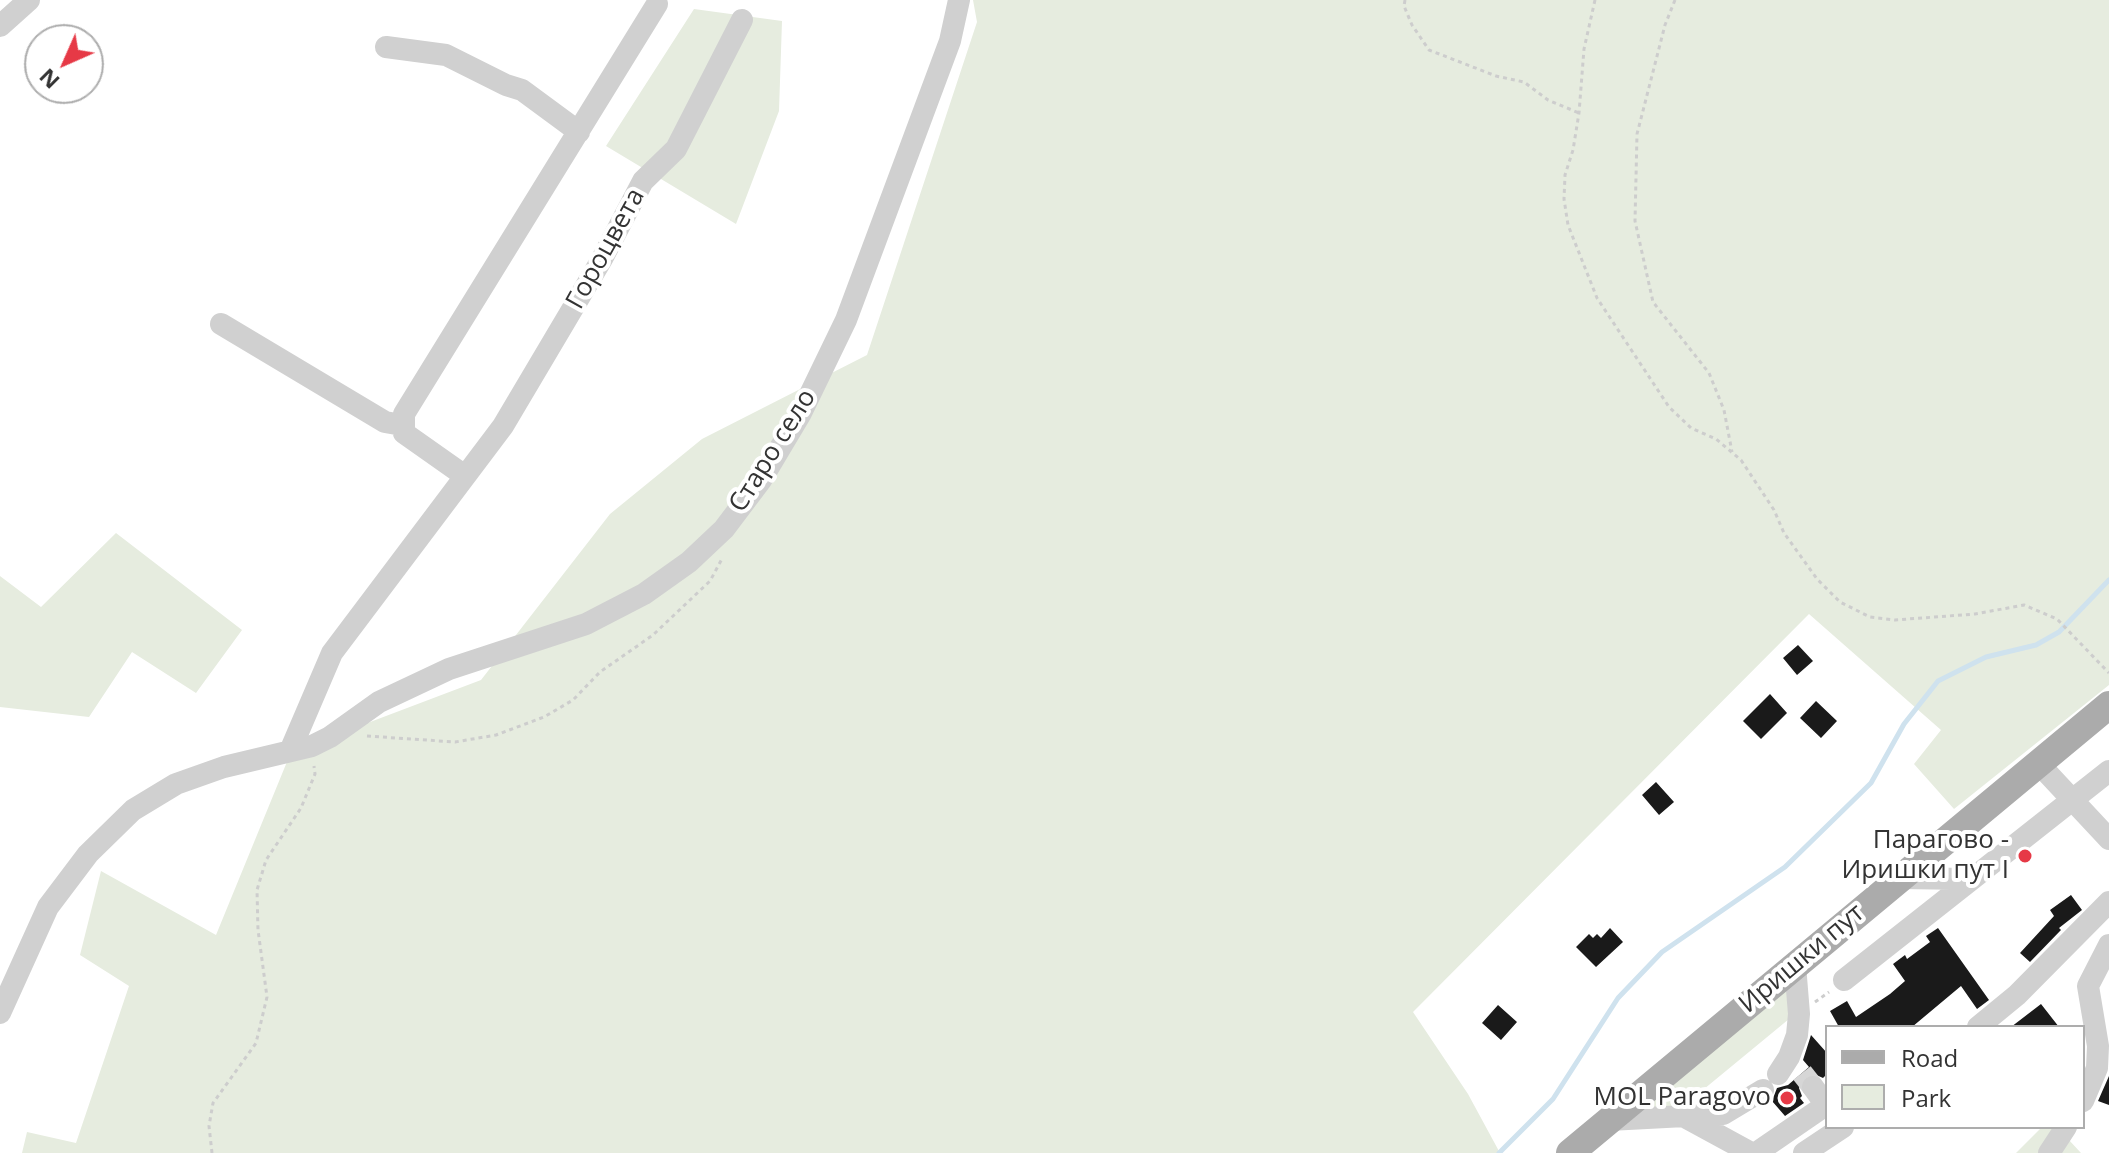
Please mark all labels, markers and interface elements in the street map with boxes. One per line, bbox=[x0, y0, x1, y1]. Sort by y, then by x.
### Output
north arrow bbox=[24, 24, 104, 104]
text: N bbox=[32, 63, 65, 96]
street label: Гороцвета bbox=[560, 183, 652, 315]
street label: Старо село bbox=[723, 384, 823, 518]
place label: Парагово - Иришки пут I bbox=[1842, 825, 2009, 886]
marker: Парагово - Иришки пут I bbox=[2016, 847, 2034, 865]
street label: Иришки пут bbox=[1733, 898, 1871, 1020]
legend bbox=[1825, 1025, 2085, 1129]
text: Road bbox=[1901, 1041, 1958, 1074]
text: Park bbox=[1901, 1081, 1951, 1114]
place label: MOL Paragovo bbox=[1594, 1082, 1771, 1114]
marker: MOL Paragovo bbox=[1778, 1089, 1796, 1107]

